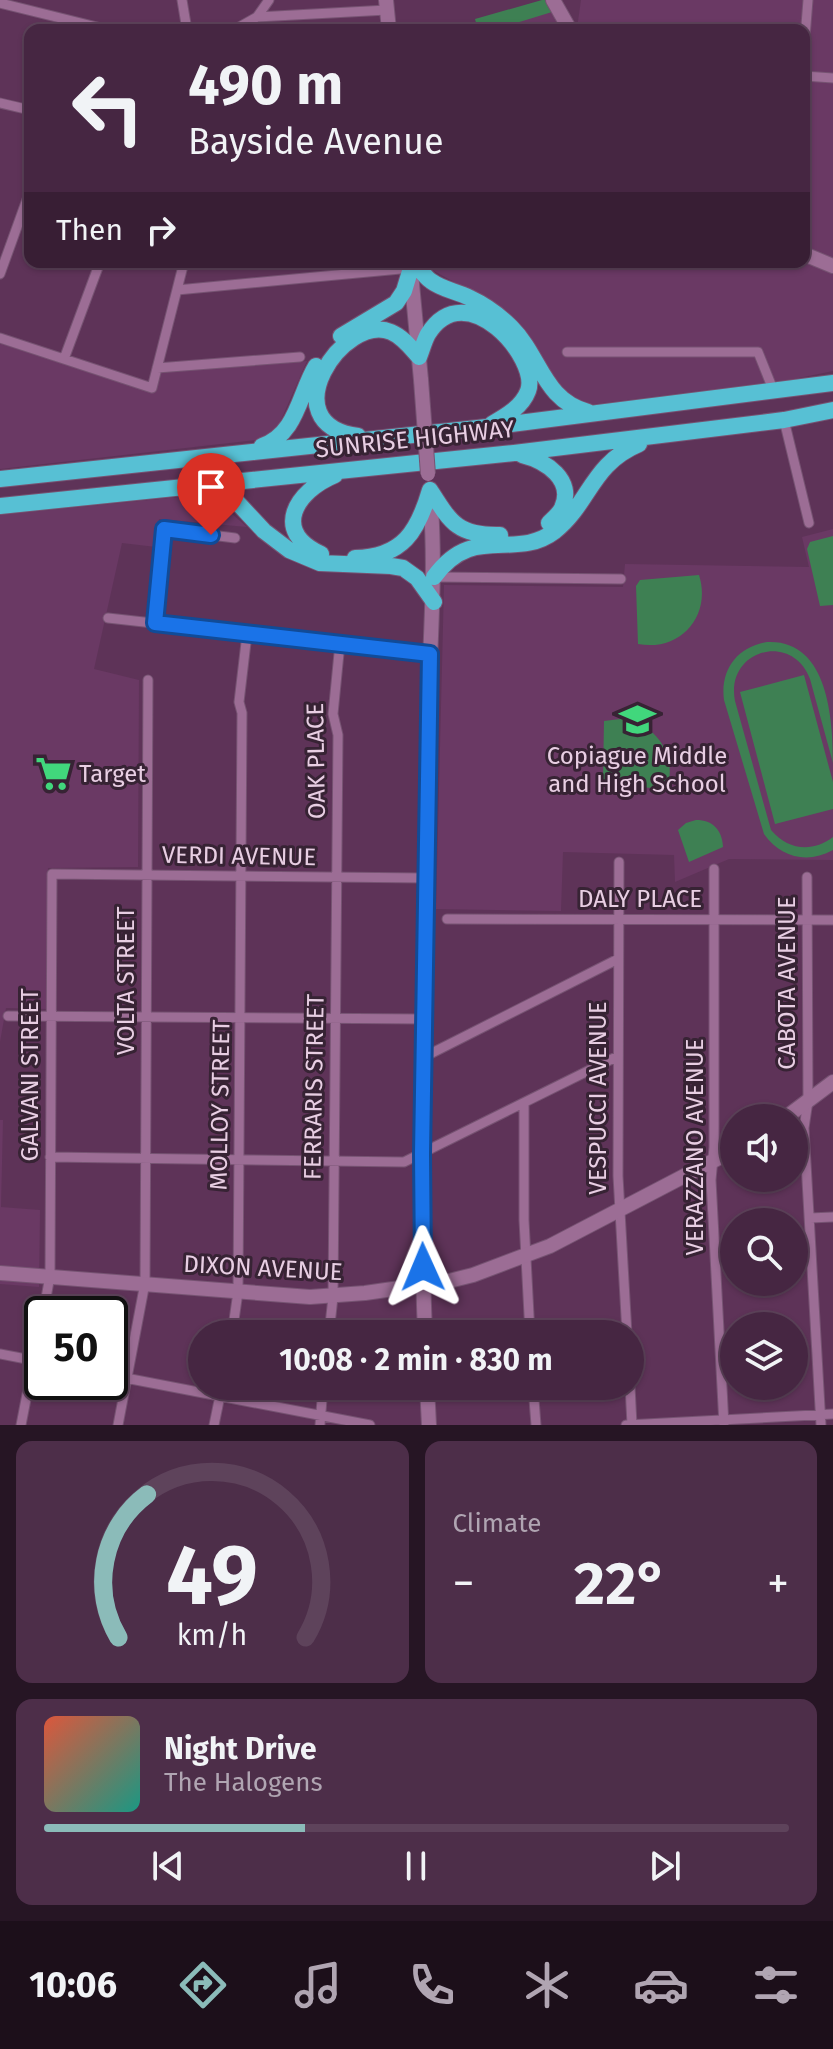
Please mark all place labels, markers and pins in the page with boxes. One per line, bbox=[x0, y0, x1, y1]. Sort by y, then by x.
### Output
pin bbox=[177, 453, 245, 535]
school or university icon: Copiague Middle and High School bbox=[618, 700, 656, 738]
place label: Copiague Middle and High School bbox=[547, 742, 727, 798]
supermarket icon: Target bbox=[34, 755, 72, 793]
place label: Target bbox=[79, 760, 146, 788]

